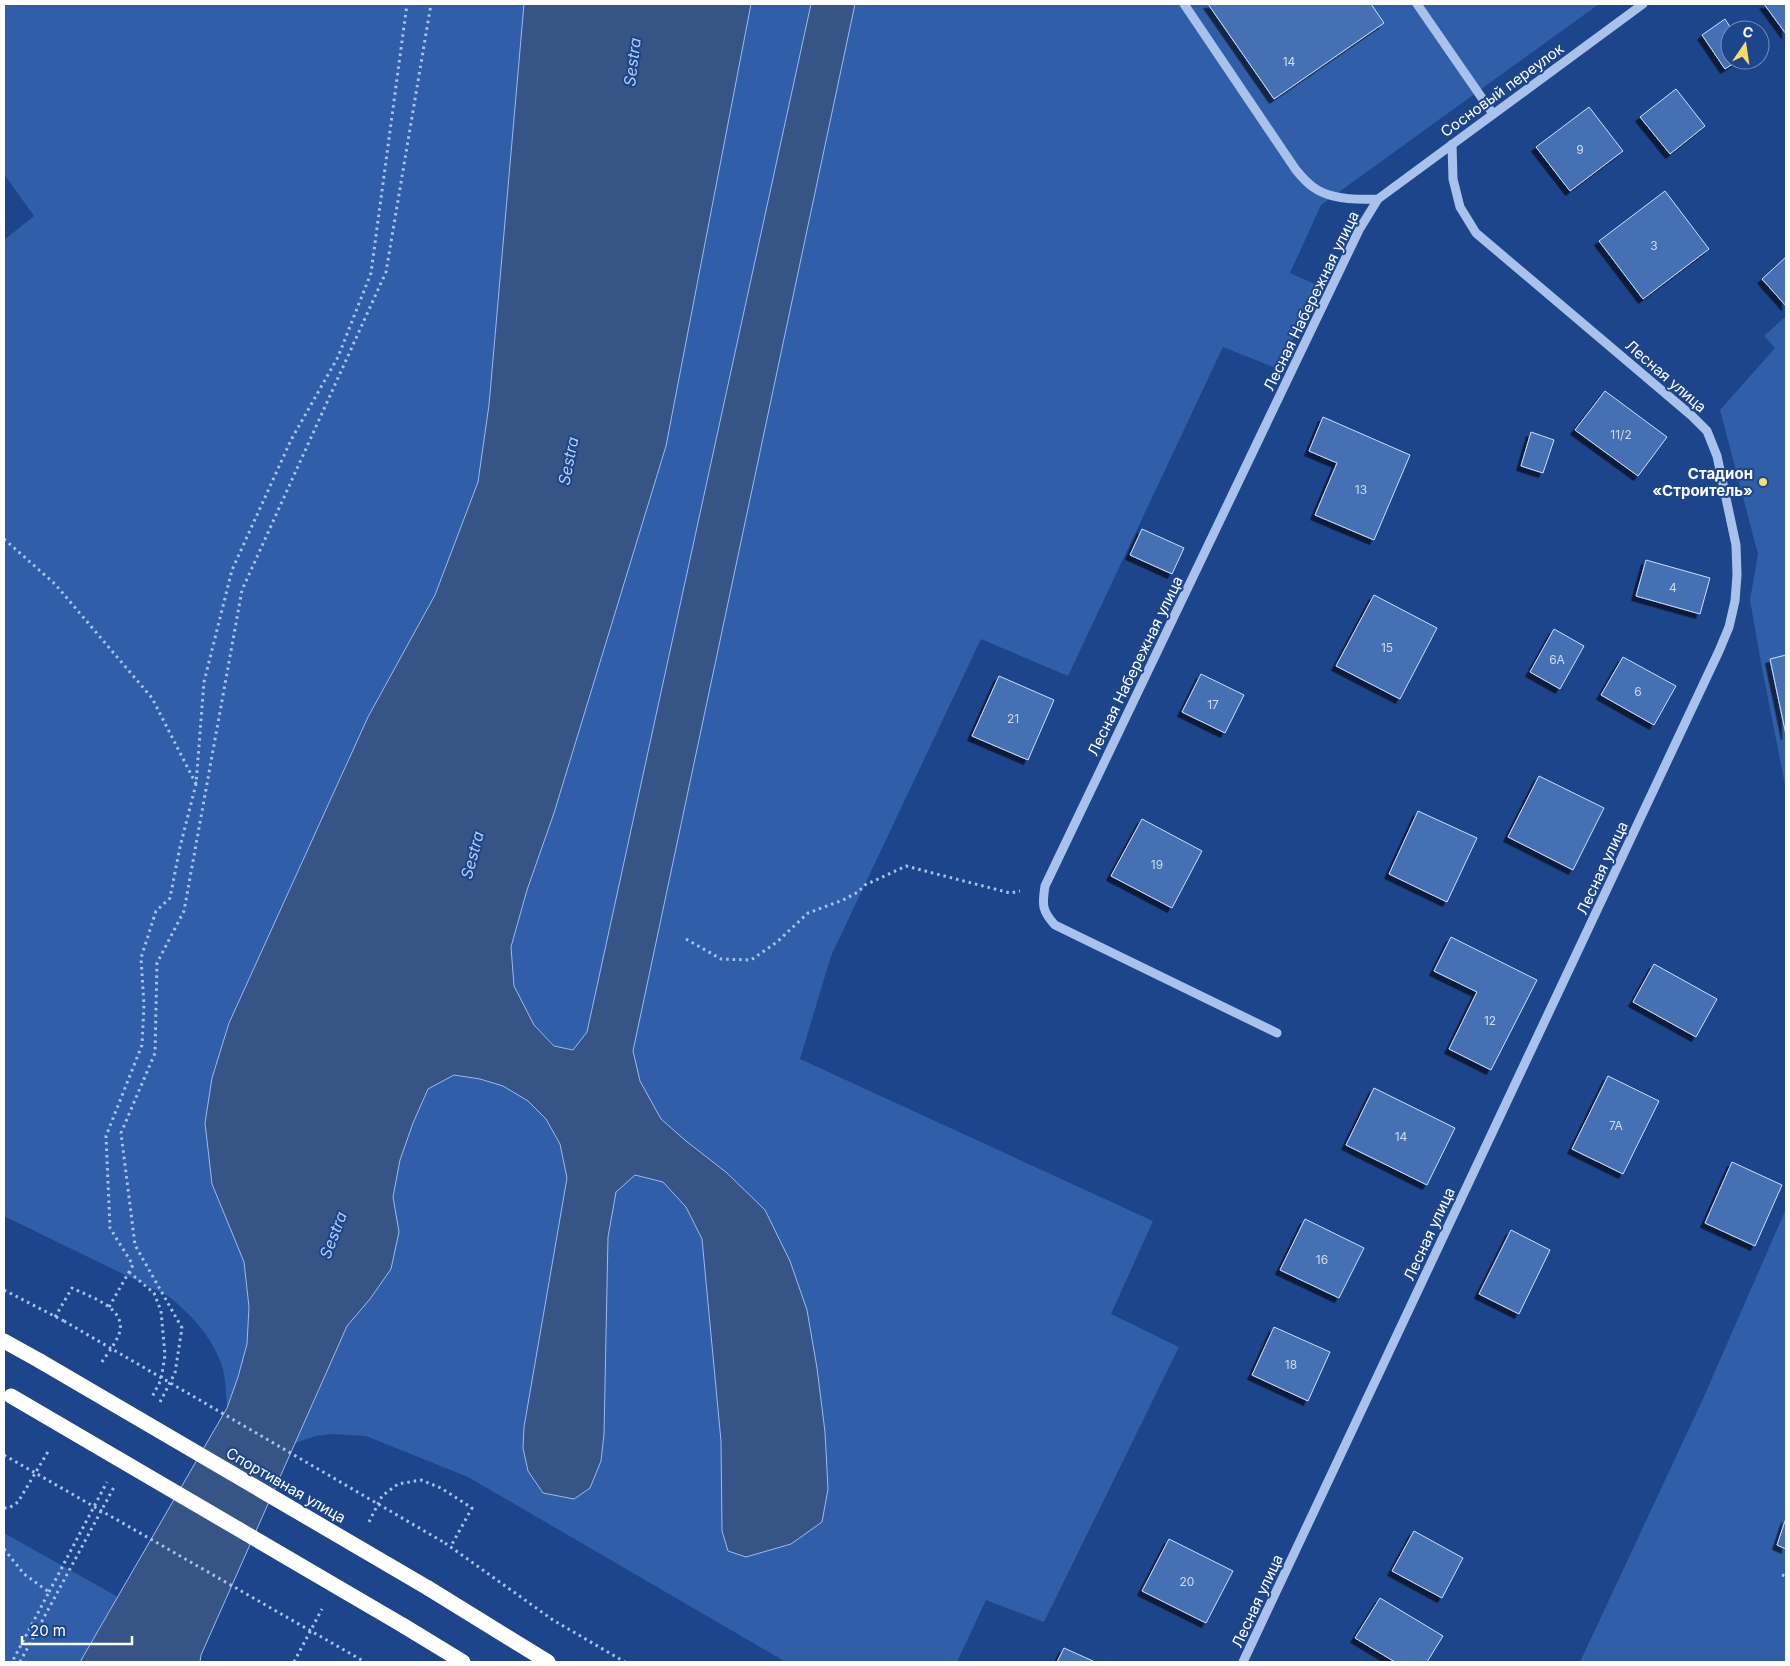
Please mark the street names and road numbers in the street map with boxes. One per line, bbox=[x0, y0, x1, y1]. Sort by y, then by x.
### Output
street label: Сосновый переулок bbox=[1437, 39, 1567, 141]
street label: Лесная Набережная улица bbox=[1259, 208, 1363, 394]
street label: Лесная улица bbox=[1622, 336, 1710, 416]
street label: Лесная Набережная улица bbox=[1083, 573, 1187, 759]
street label: Лесная улица bbox=[1572, 818, 1632, 918]
street label: Лесная улица bbox=[1399, 1184, 1459, 1284]
street label: Спортивная улица bbox=[223, 1443, 349, 1527]
street label: Лесная улица bbox=[1227, 1551, 1287, 1651]

